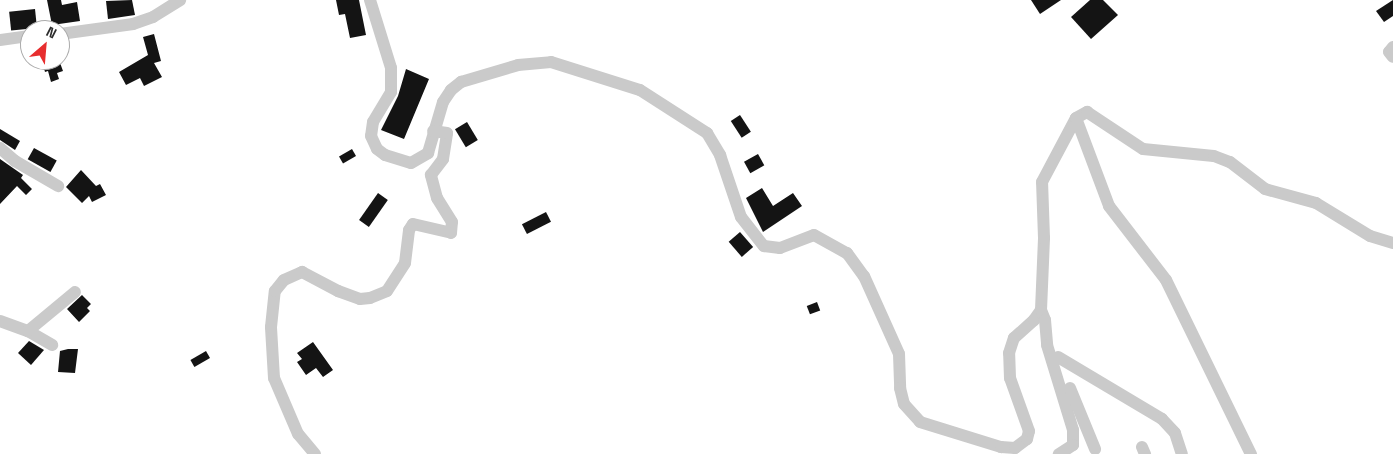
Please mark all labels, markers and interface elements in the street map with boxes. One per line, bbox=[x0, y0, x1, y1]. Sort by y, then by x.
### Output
north arrow bbox=[20, 20, 70, 70]
text: N bbox=[43, 22, 60, 43]

